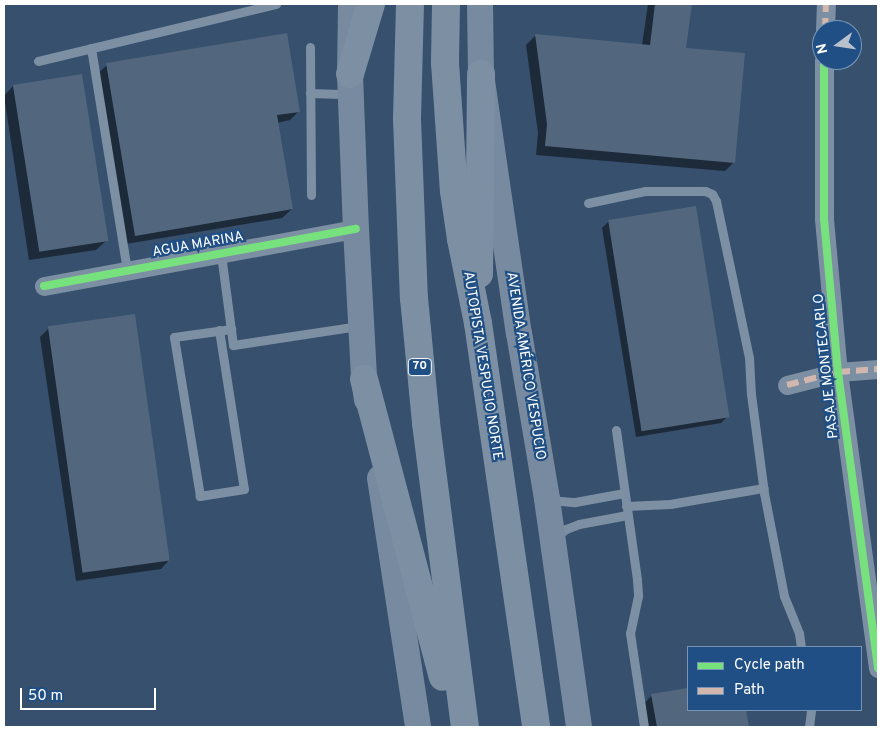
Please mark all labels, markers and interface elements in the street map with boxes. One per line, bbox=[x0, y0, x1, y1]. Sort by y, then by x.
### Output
north arrow bbox=[812, 20, 862, 70]
text: N bbox=[813, 42, 832, 55]
street label: AGUA MARINA bbox=[151, 229, 245, 261]
street label: AUTOPISTA VESPUCIO NORTE bbox=[459, 270, 505, 462]
street label: AVENIDA AMÉRICO VESPUCIO bbox=[502, 270, 548, 462]
street label: PASAJE MONTECARLO bbox=[811, 292, 843, 440]
road number: 70 bbox=[408, 358, 432, 377]
legend bbox=[687, 646, 862, 711]
text: Cycle path bbox=[734, 656, 805, 675]
scale bar bbox=[22, 678, 159, 710]
text: Path bbox=[734, 681, 765, 700]
text: 50 m bbox=[28, 687, 63, 706]

